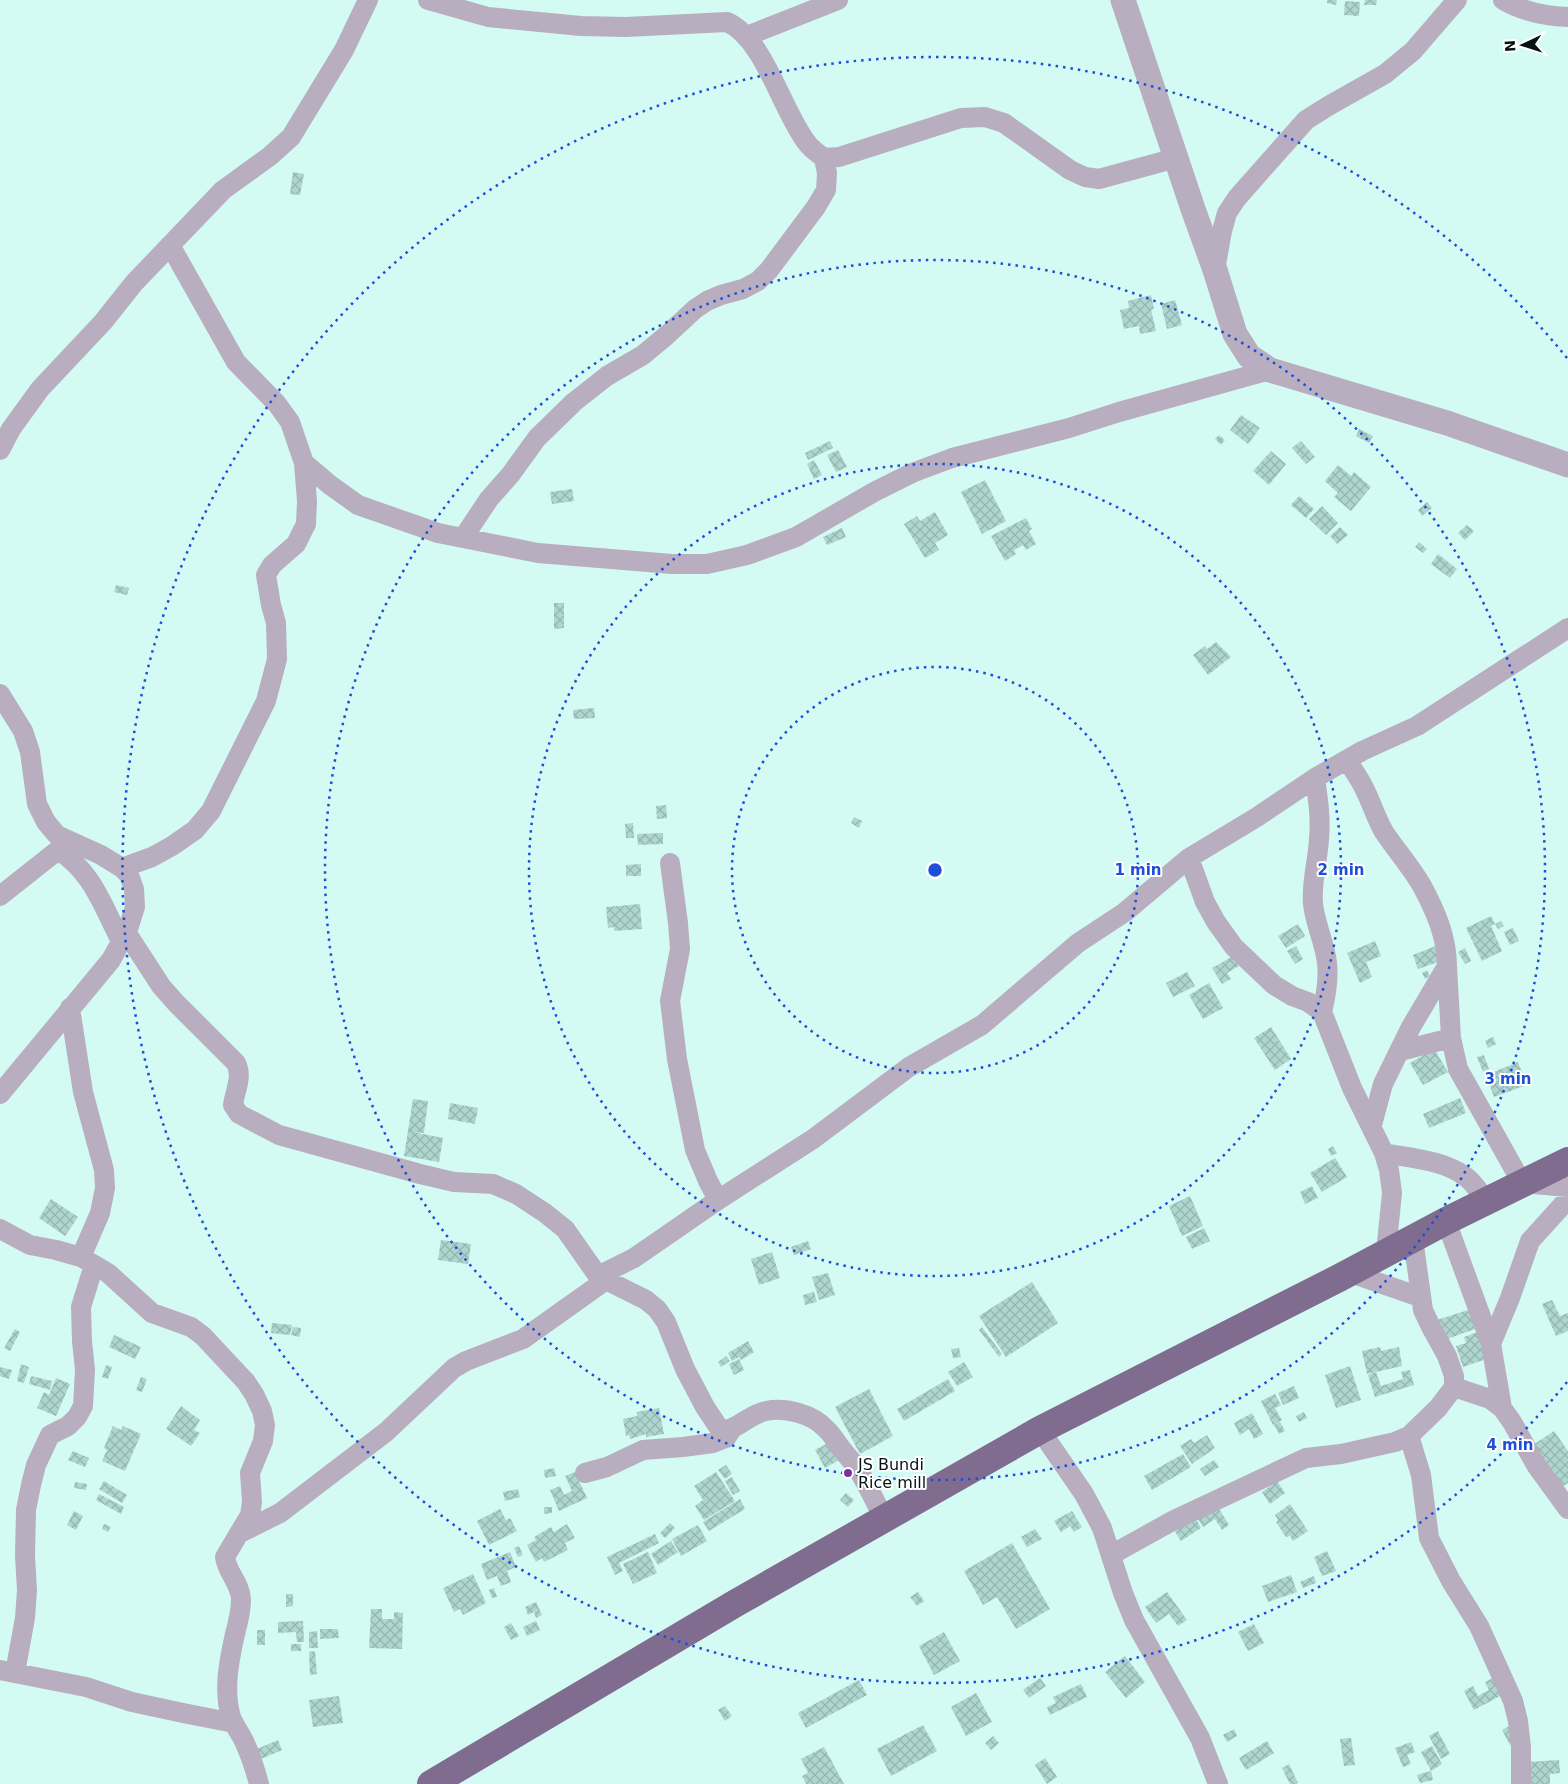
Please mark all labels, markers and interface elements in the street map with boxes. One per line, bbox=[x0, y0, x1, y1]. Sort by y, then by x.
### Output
north arrow bbox=[1498, 20, 1548, 70]
text: N bbox=[1502, 40, 1518, 52]
centre of rings bbox=[926, 861, 944, 879]
text: 1 min bbox=[1114, 861, 1162, 879]
text: 2 min bbox=[1317, 861, 1365, 879]
text: 3 min bbox=[1484, 1070, 1532, 1088]
text: 4 min bbox=[1486, 1436, 1534, 1454]
place label: JS Bundi Rice mill bbox=[857, 1455, 926, 1492]
marker: JS Bundi Rice mill bbox=[842, 1467, 854, 1479]

